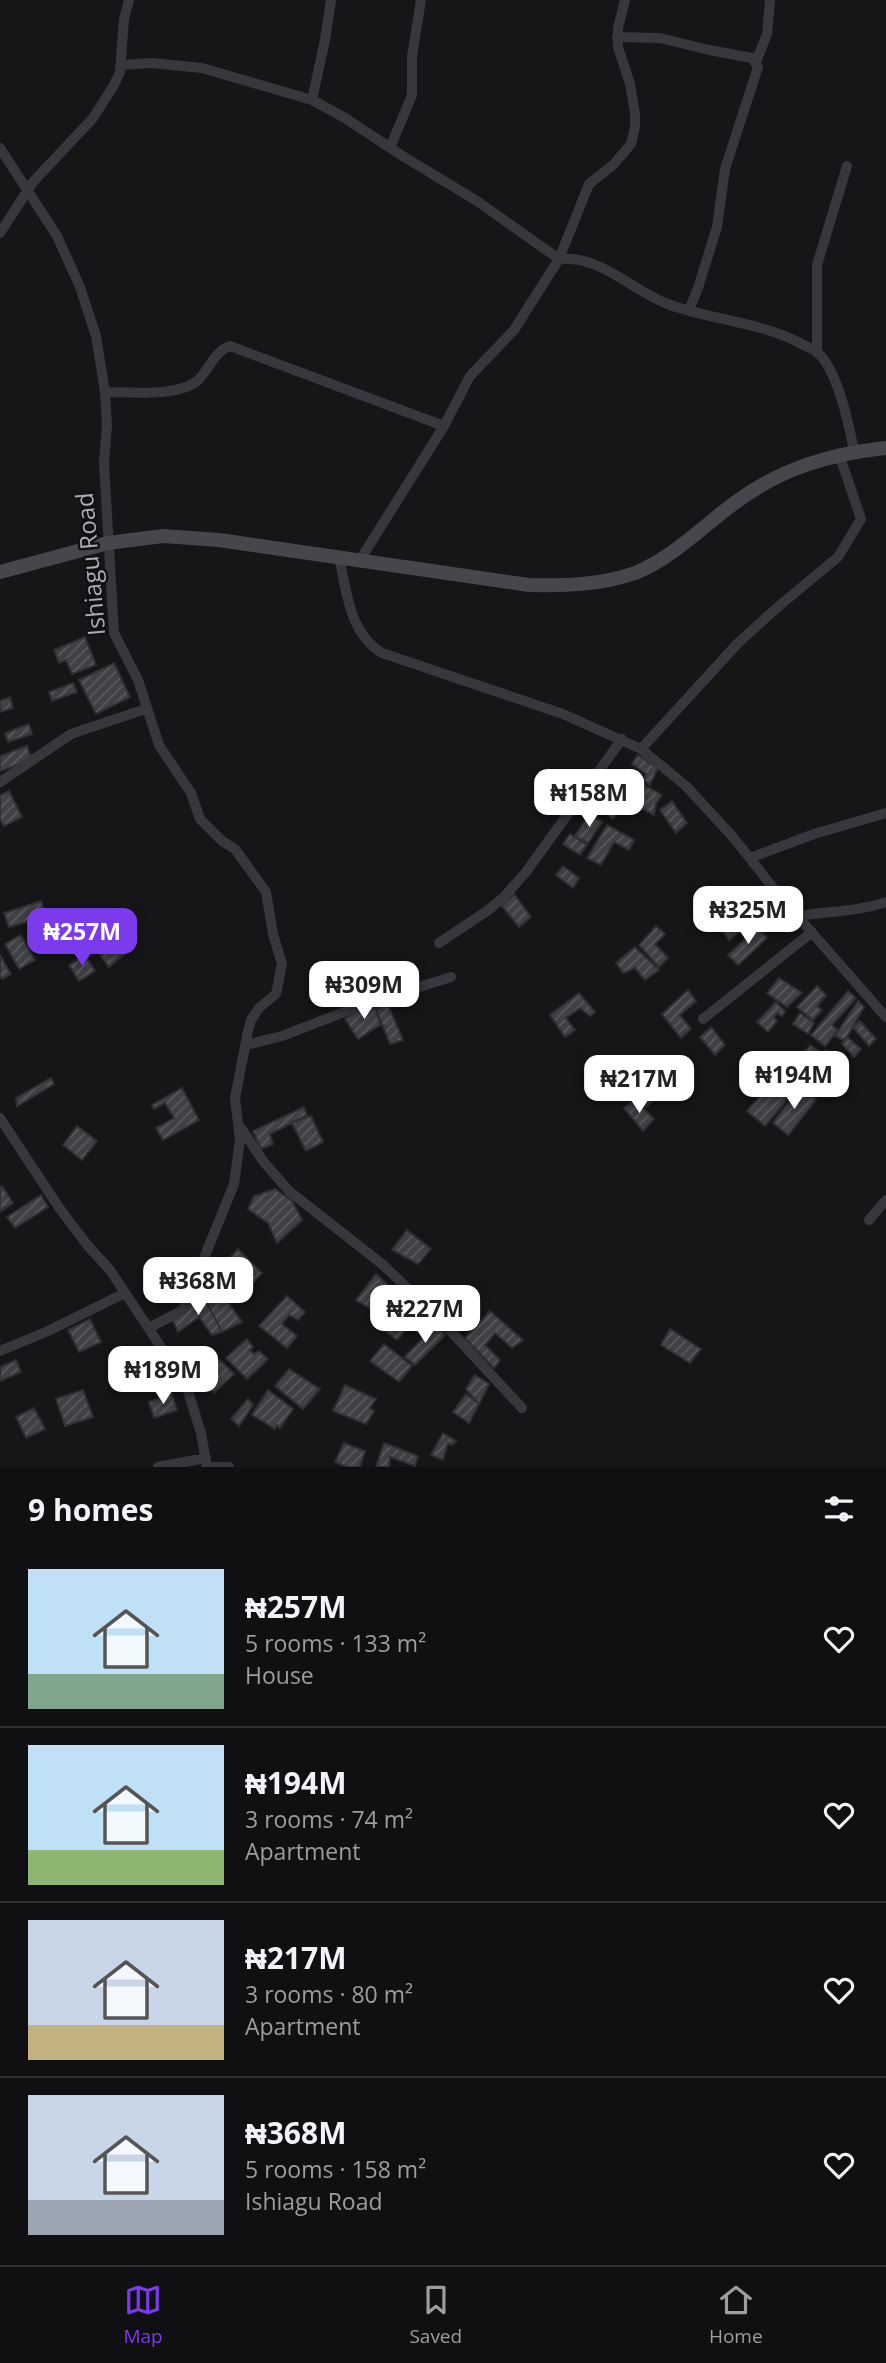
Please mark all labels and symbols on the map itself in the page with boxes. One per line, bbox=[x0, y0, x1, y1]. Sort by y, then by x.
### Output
street label: Ishiagu Road bbox=[67, 491, 112, 637]
pin: ₦158M bbox=[540, 770, 638, 829]
pin: ₦325M bbox=[699, 886, 797, 946]
pin: ₦257M bbox=[33, 908, 131, 968]
pin: ₦309M bbox=[315, 962, 413, 1021]
pin: ₦194M bbox=[745, 1052, 843, 1111]
pin: ₦217M bbox=[590, 1056, 688, 1115]
pin: ₦368M bbox=[149, 1258, 247, 1317]
pin: ₦227M bbox=[376, 1286, 474, 1345]
pin: ₦189M bbox=[114, 1346, 212, 1406]

